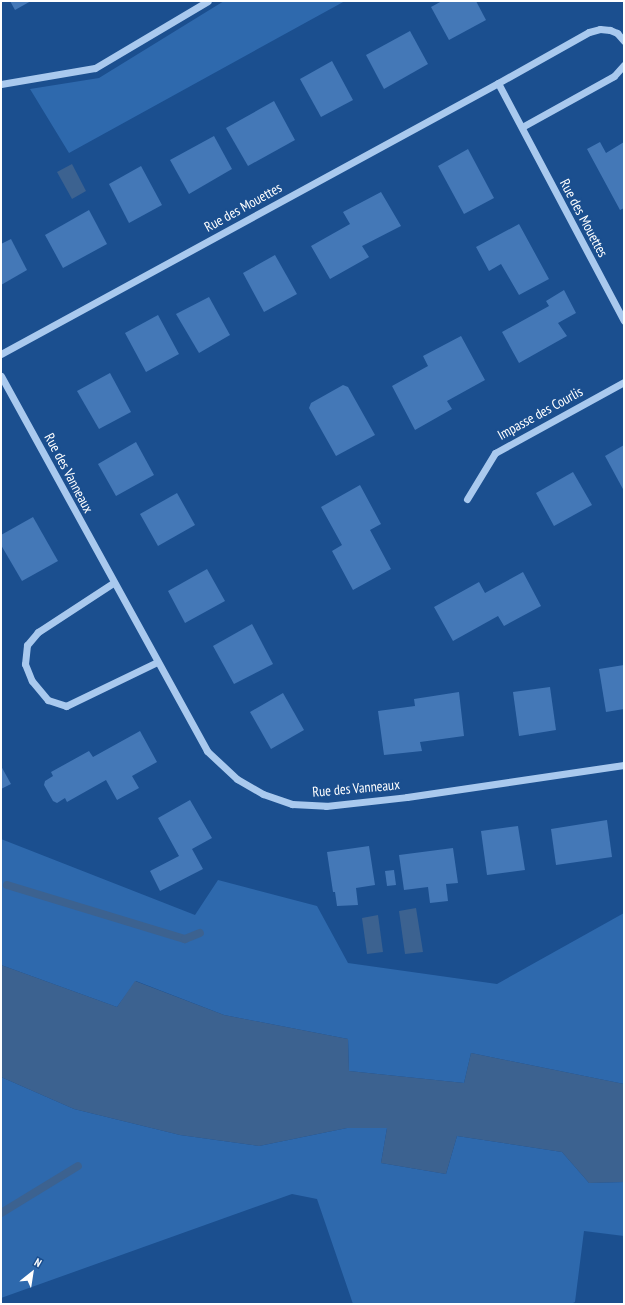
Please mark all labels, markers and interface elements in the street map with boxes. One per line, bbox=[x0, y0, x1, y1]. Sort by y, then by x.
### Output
street label: Rue des Mouettes bbox=[556, 176, 612, 260]
street label: Rue des Mouettes bbox=[201, 179, 285, 235]
street label: Impasse des Courlis bbox=[494, 383, 586, 443]
street label: Rue des Vanneaux bbox=[41, 430, 97, 516]
street label: Rue des Vanneaux bbox=[311, 776, 401, 800]
north arrow bbox=[12, 1253, 52, 1293]
text: N bbox=[32, 1255, 44, 1270]

